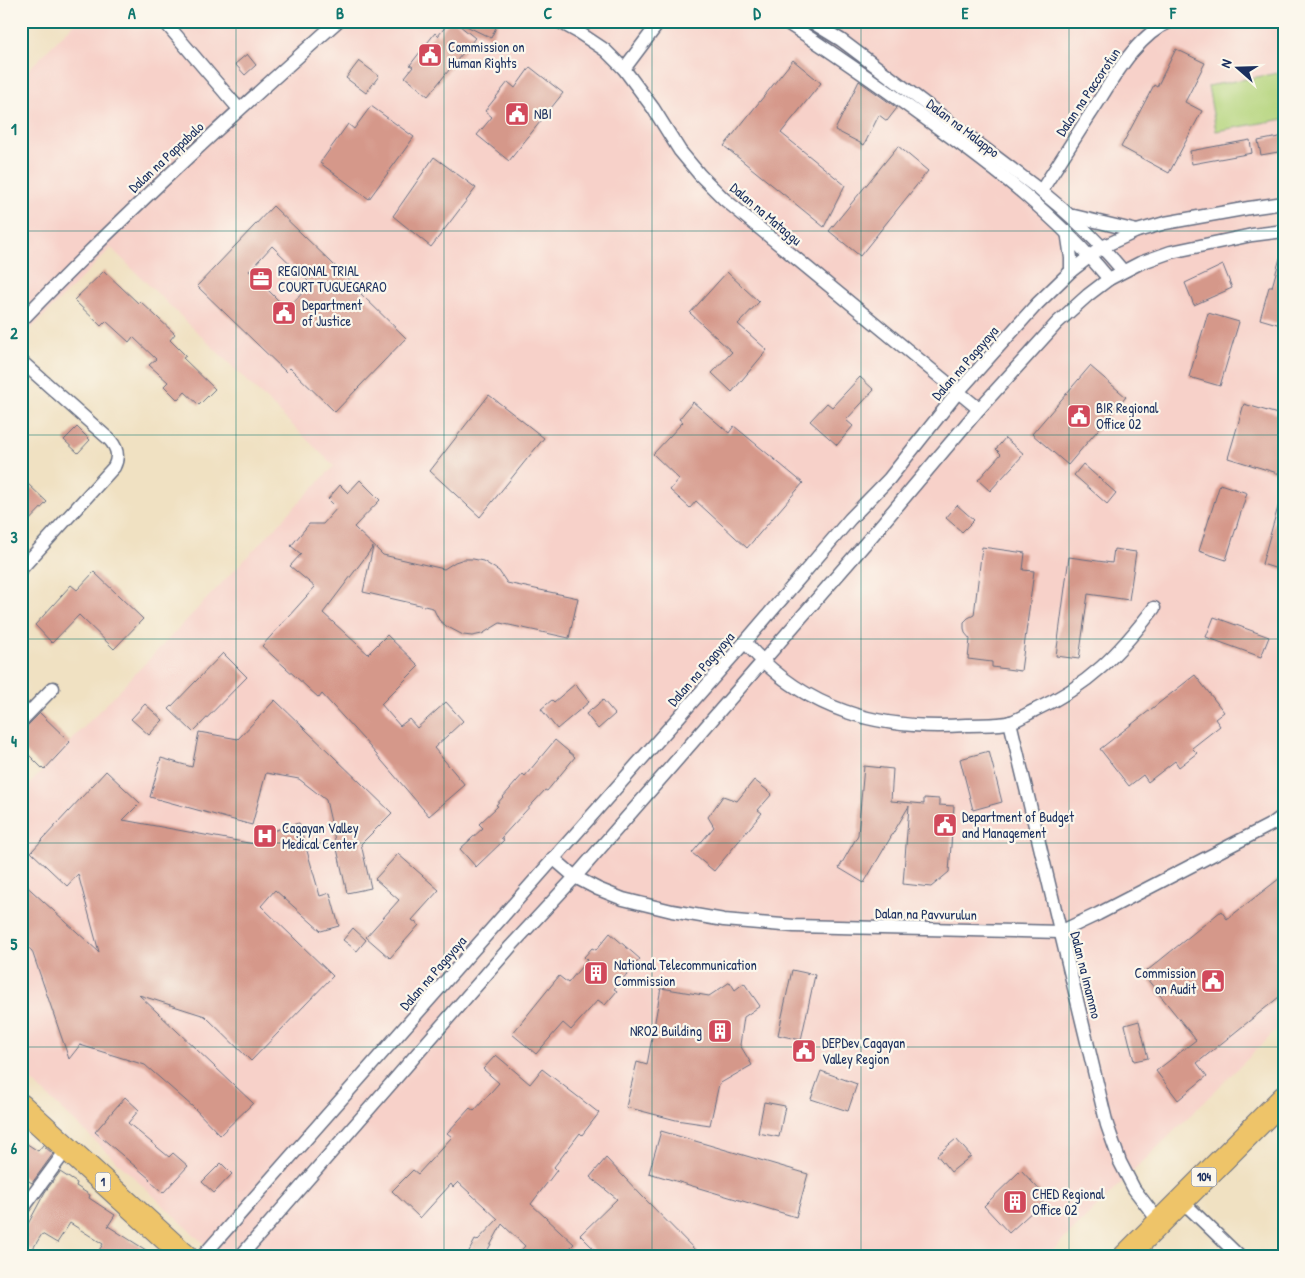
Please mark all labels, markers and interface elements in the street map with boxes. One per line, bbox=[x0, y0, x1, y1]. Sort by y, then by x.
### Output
text: A bbox=[128, 2, 136, 24]
text: B bbox=[336, 2, 344, 24]
text: C bbox=[544, 2, 553, 24]
text: D bbox=[753, 2, 761, 24]
text: E bbox=[961, 2, 969, 24]
text: F bbox=[1169, 2, 1177, 24]
place label: Commission on Human Rights bbox=[448, 37, 525, 73]
public building icon: Commission on Human Rights bbox=[417, 42, 443, 68]
north arrow bbox=[1212, 42, 1262, 92]
street label: Dalan na Paccorofun bbox=[1051, 44, 1124, 140]
text: N bbox=[1215, 56, 1236, 70]
street label: Dalan na Malappo bbox=[922, 94, 1004, 162]
public building icon: NBI bbox=[504, 101, 530, 127]
place label: NBI bbox=[534, 104, 552, 123]
street label: Dalan na Pappabalo bbox=[124, 117, 208, 197]
text: 1 bbox=[11, 118, 17, 140]
street label: Dalan na Mataggu bbox=[726, 178, 806, 250]
place label: REGIONAL TRIAL COURT TUGUEGARAO bbox=[278, 261, 387, 296]
office icon: REGIONAL TRIAL COURT TUGUEGARAO bbox=[248, 266, 274, 292]
place label: Department of Justice bbox=[302, 295, 362, 330]
public building icon: Department of Justice bbox=[271, 300, 297, 326]
street label: Dalan na Pagayaya bbox=[927, 321, 1003, 405]
text: 2 bbox=[10, 322, 18, 344]
place label: BIR Regional Office 02 bbox=[1096, 398, 1159, 433]
public building icon: BIR Regional Office 02 bbox=[1066, 403, 1092, 429]
text: 3 bbox=[10, 526, 18, 548]
street label: Dalan na Pagayaya bbox=[663, 627, 739, 711]
text: 4 bbox=[11, 730, 17, 752]
place label: Department of Budget and Management bbox=[962, 807, 1074, 843]
public building icon: Department of Budget and Management bbox=[932, 812, 958, 838]
place label: Cagayan Valley Medical Center bbox=[282, 818, 359, 853]
hospital icon: Cagayan Valley Medical Center bbox=[252, 823, 278, 849]
street label: Dalan na Pavvurulun bbox=[875, 903, 977, 924]
street label: Dalan na Imammo bbox=[1067, 929, 1107, 1021]
street label: Dalan na Pagayaya bbox=[395, 931, 471, 1015]
text: 5 bbox=[11, 933, 18, 955]
place label: National Telecommunication Commission bbox=[614, 955, 757, 990]
building icon: National Telecommunication Commission bbox=[583, 960, 609, 986]
place label: Commission on Audit bbox=[1135, 963, 1196, 998]
public building icon: Commission on Audit bbox=[1200, 968, 1226, 994]
building icon: NRO2 Building bbox=[707, 1018, 733, 1044]
place label: NRO2 Building bbox=[630, 1021, 702, 1041]
place label: DEPDev Cagayan Valley Region bbox=[822, 1033, 905, 1069]
public building icon: DEPDev Cagayan Valley Region bbox=[791, 1038, 817, 1064]
text: 6 bbox=[11, 1137, 18, 1159]
road number: 104 bbox=[1192, 1168, 1216, 1186]
road number: 1 bbox=[96, 1172, 110, 1192]
place label: CHED Regional Office 02 bbox=[1032, 1184, 1105, 1219]
building icon: CHED Regional Office 02 bbox=[1002, 1189, 1028, 1215]

